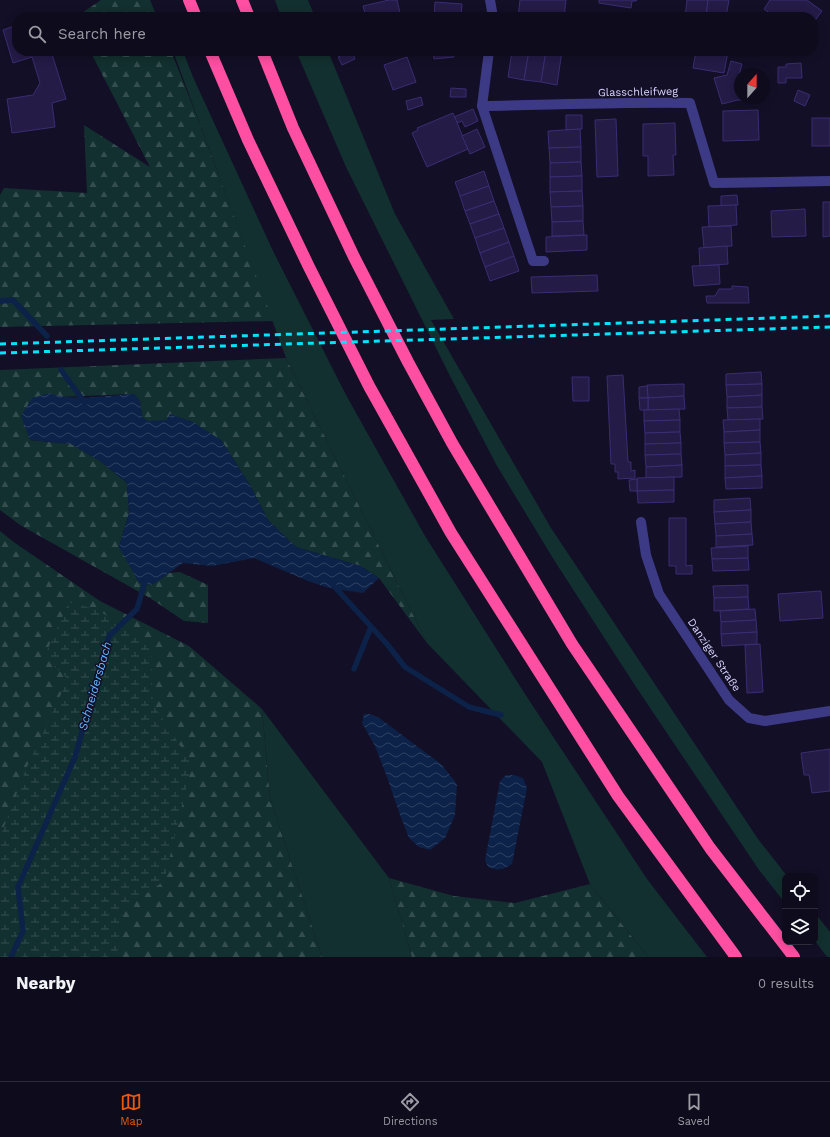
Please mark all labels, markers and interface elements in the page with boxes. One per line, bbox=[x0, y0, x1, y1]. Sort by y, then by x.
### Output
search box bbox=[12, 12, 818, 56]
icon: search bbox=[26, 23, 48, 45]
text: Search here bbox=[58, 25, 146, 43]
north arrow bbox=[734, 68, 770, 104]
street label: Glasschleifweg bbox=[598, 85, 678, 99]
street label: Danziger Straße bbox=[685, 616, 743, 694]
water label: Schneidersbach bbox=[76, 640, 114, 732]
map controls bbox=[782, 873, 818, 945]
button: locate bbox=[782, 873, 818, 909]
button: layers bbox=[782, 909, 818, 945]
text: Nearby bbox=[16, 973, 75, 993]
text: 0 results bbox=[758, 976, 814, 991]
tab: Map bbox=[120, 1091, 143, 1128]
tab: Directions bbox=[383, 1091, 437, 1128]
tab: Saved bbox=[678, 1091, 710, 1128]

